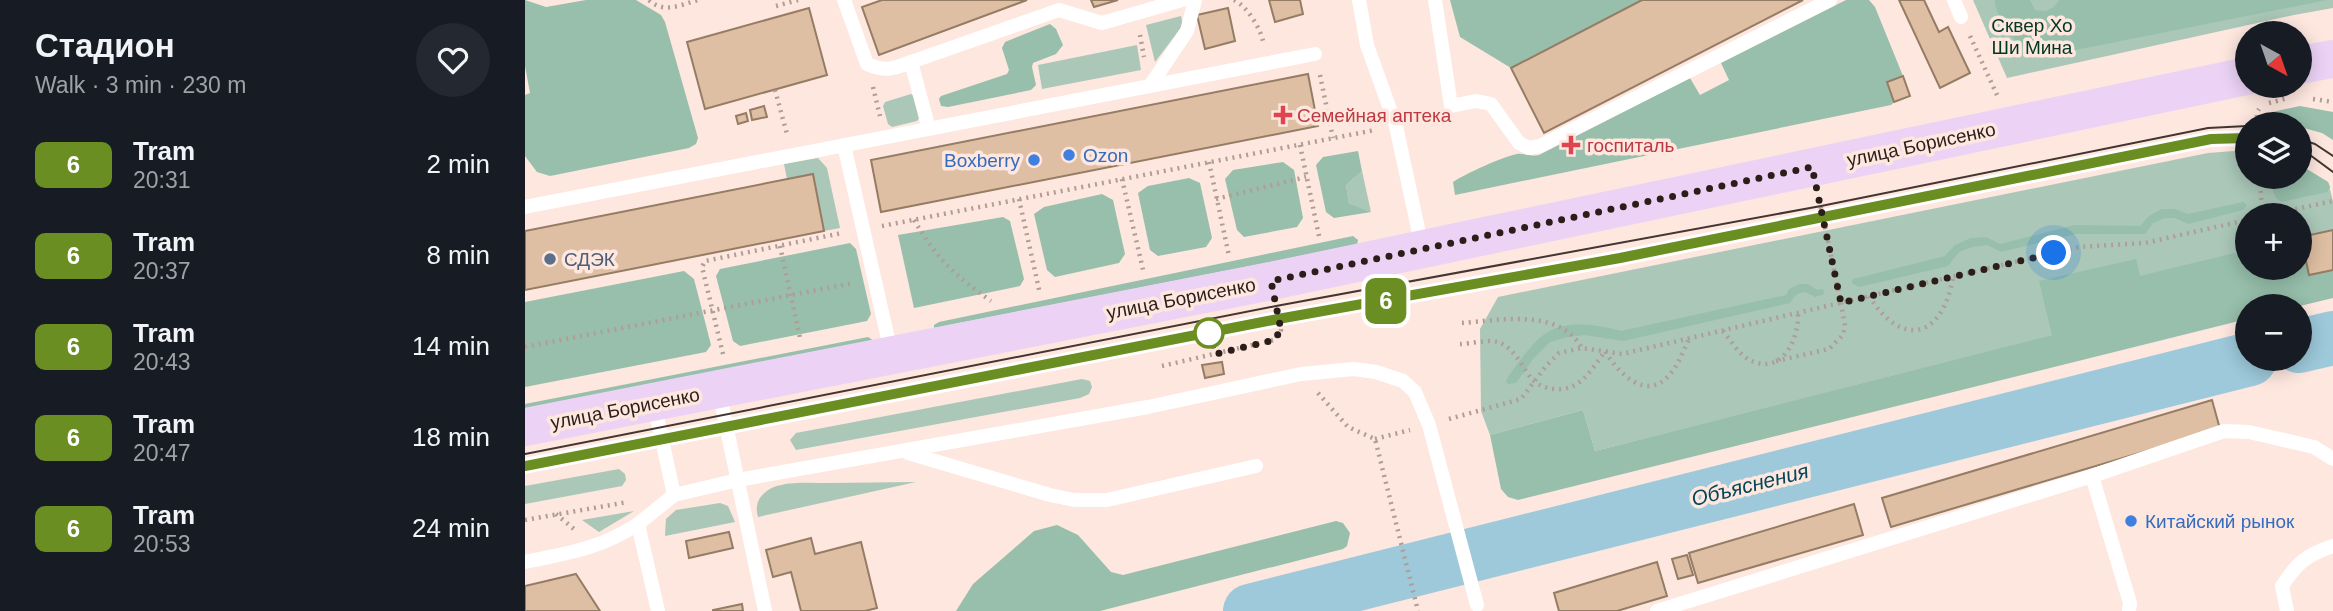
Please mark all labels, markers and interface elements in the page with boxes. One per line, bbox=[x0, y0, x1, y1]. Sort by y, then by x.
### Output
park label: Сквер Хо Ши Мина bbox=[1991, 15, 2073, 58]
north arrow bbox=[2235, 21, 2312, 98]
map controls bbox=[2235, 21, 2312, 371]
button: heart bbox=[416, 23, 490, 97]
text: Стадион bbox=[35, 27, 175, 64]
text: Walk · 3 min · 230 m bbox=[35, 72, 246, 98]
place label: Семейная аптека bbox=[1297, 105, 1452, 126]
marker: Семейная аптека bbox=[1275, 107, 1291, 123]
button: layers bbox=[2235, 112, 2312, 189]
street label: улица Борисенко bbox=[1845, 118, 1997, 170]
marker: госпиталь bbox=[1561, 135, 1581, 155]
place label: госпиталь bbox=[1587, 135, 1675, 156]
text: Tram bbox=[133, 136, 195, 166]
place label: Ozon bbox=[1083, 145, 1128, 166]
marker: Ozon bbox=[1061, 147, 1077, 163]
text: 2 min bbox=[426, 149, 490, 179]
place label: Boxberry bbox=[944, 150, 1020, 171]
text: 6 bbox=[67, 151, 80, 178]
marker: Boxberry bbox=[1026, 152, 1042, 168]
text: 20:31 bbox=[133, 167, 191, 193]
button: + bbox=[2235, 203, 2312, 280]
text: Tram bbox=[133, 227, 195, 257]
your location bbox=[2036, 235, 2071, 270]
text: 8 min bbox=[426, 240, 490, 270]
text: 6 bbox=[67, 242, 80, 269]
place label: СДЭК bbox=[564, 249, 615, 270]
marker: СДЭК bbox=[542, 251, 558, 267]
text: 20:37 bbox=[133, 258, 191, 284]
street label: улица Борисенко bbox=[1105, 274, 1257, 323]
line badge: 6 bbox=[1363, 278, 1409, 324]
text: 6 bbox=[1379, 287, 1393, 314]
button: − bbox=[2235, 294, 2312, 371]
text: Tram bbox=[133, 318, 195, 348]
unlabelled marker bbox=[1194, 318, 1224, 348]
text: 14 min bbox=[412, 331, 490, 361]
text: 6 bbox=[67, 333, 80, 360]
text: 20:43 bbox=[133, 349, 191, 375]
street label: улица Борисенко bbox=[549, 384, 701, 433]
text: Tram bbox=[133, 409, 195, 439]
text: 18 min bbox=[412, 422, 490, 452]
text: 6 bbox=[67, 424, 80, 451]
text: 20:47 bbox=[133, 440, 191, 466]
water label: Объяснения bbox=[1689, 459, 1811, 510]
text: Tram bbox=[133, 500, 195, 530]
place label: Китайский рынок bbox=[2145, 511, 2295, 532]
text: 24 min bbox=[412, 513, 490, 543]
marker: Китайский рынок bbox=[2123, 513, 2139, 529]
text: 6 bbox=[67, 515, 80, 542]
text: 20:53 bbox=[133, 531, 191, 557]

